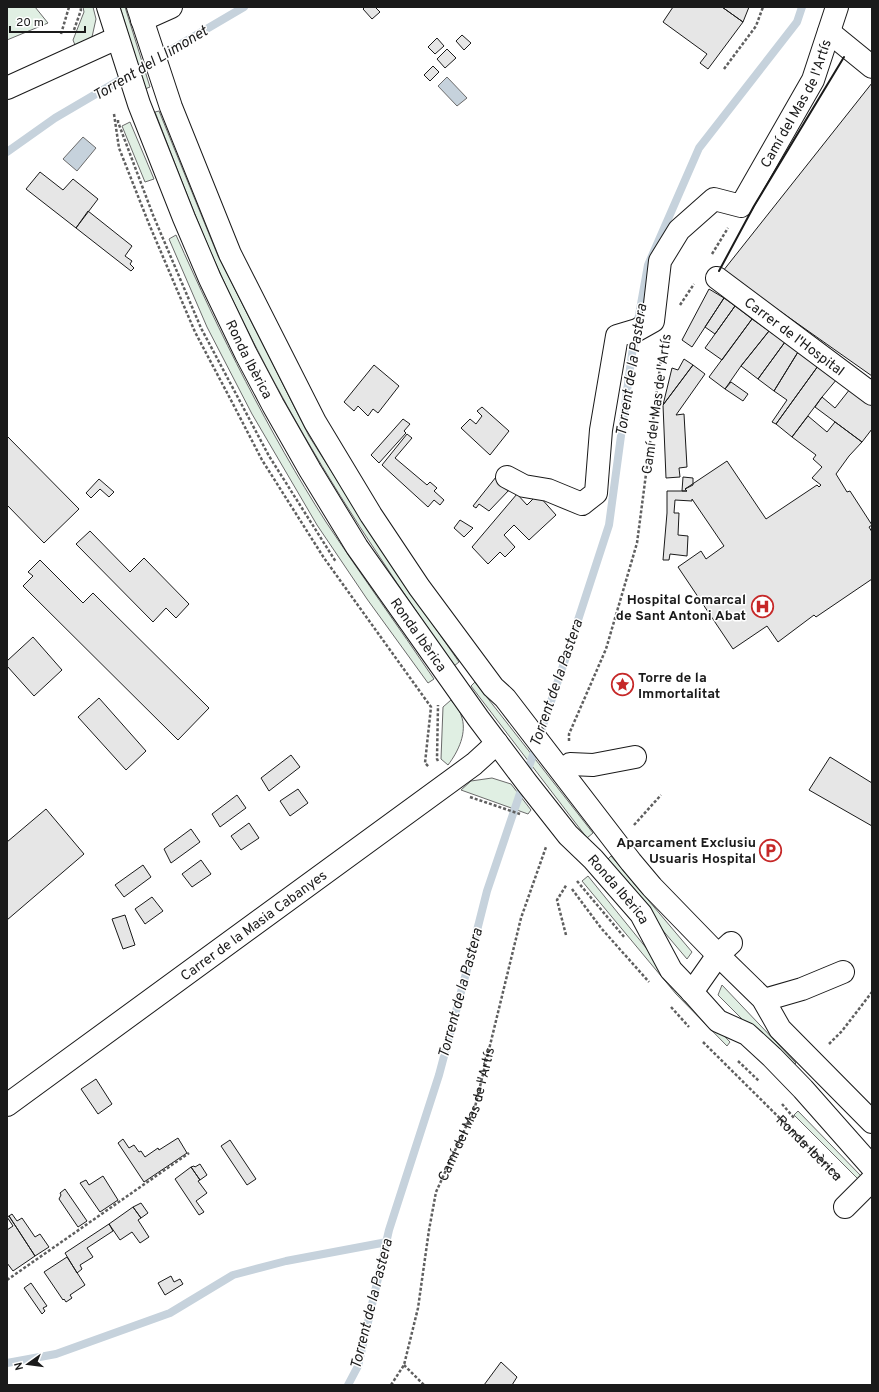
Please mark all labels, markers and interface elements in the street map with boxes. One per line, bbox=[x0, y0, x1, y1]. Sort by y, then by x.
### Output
scale bar bbox=[10, 8, 85, 34]
text: 20 m bbox=[16, 15, 44, 31]
water label: Torrent del Llimonet bbox=[90, 22, 212, 106]
street label: Camí del Mas de l'Artís bbox=[758, 37, 836, 171]
street label: Carrer de l'Hospital bbox=[740, 294, 847, 380]
water label: Torrent de la Pastera bbox=[613, 302, 652, 438]
street label: Ronda Ibèrica bbox=[221, 318, 275, 402]
street label: Camí del Mas de l'Artís bbox=[639, 333, 676, 476]
place label: Hospital Comarcal de Sant Antoni Abat bbox=[616, 592, 746, 625]
hospital icon: Hospital Comarcal de Sant Antoni Abat bbox=[749, 594, 775, 620]
street label: Ronda Ibèrica bbox=[386, 595, 450, 676]
water label: Torrent de la Pastera bbox=[527, 617, 588, 750]
place label: Torre de la Immortalitat bbox=[638, 670, 720, 703]
place icon: Torre de la Immortalitat bbox=[609, 672, 635, 698]
place label: Aparcament Exclusiu Usuaris Hospital bbox=[616, 835, 756, 868]
parking icon: Aparcament Exclusiu Usuaris Hospital bbox=[758, 837, 784, 863]
street label: Ronda Ibèrica bbox=[583, 852, 652, 927]
street label: Carrer de la Masia Cabanyes bbox=[178, 867, 331, 985]
water label: Torrent de la Pastera bbox=[435, 926, 488, 1060]
street label: Camí del Mas de l'Artís bbox=[435, 1046, 499, 1184]
street label: Ronda Ibèrica bbox=[772, 1112, 845, 1185]
water label: Torrent de la Pastera bbox=[347, 1237, 398, 1372]
north arrow bbox=[8, 1344, 48, 1384]
text: N bbox=[12, 1361, 27, 1372]

